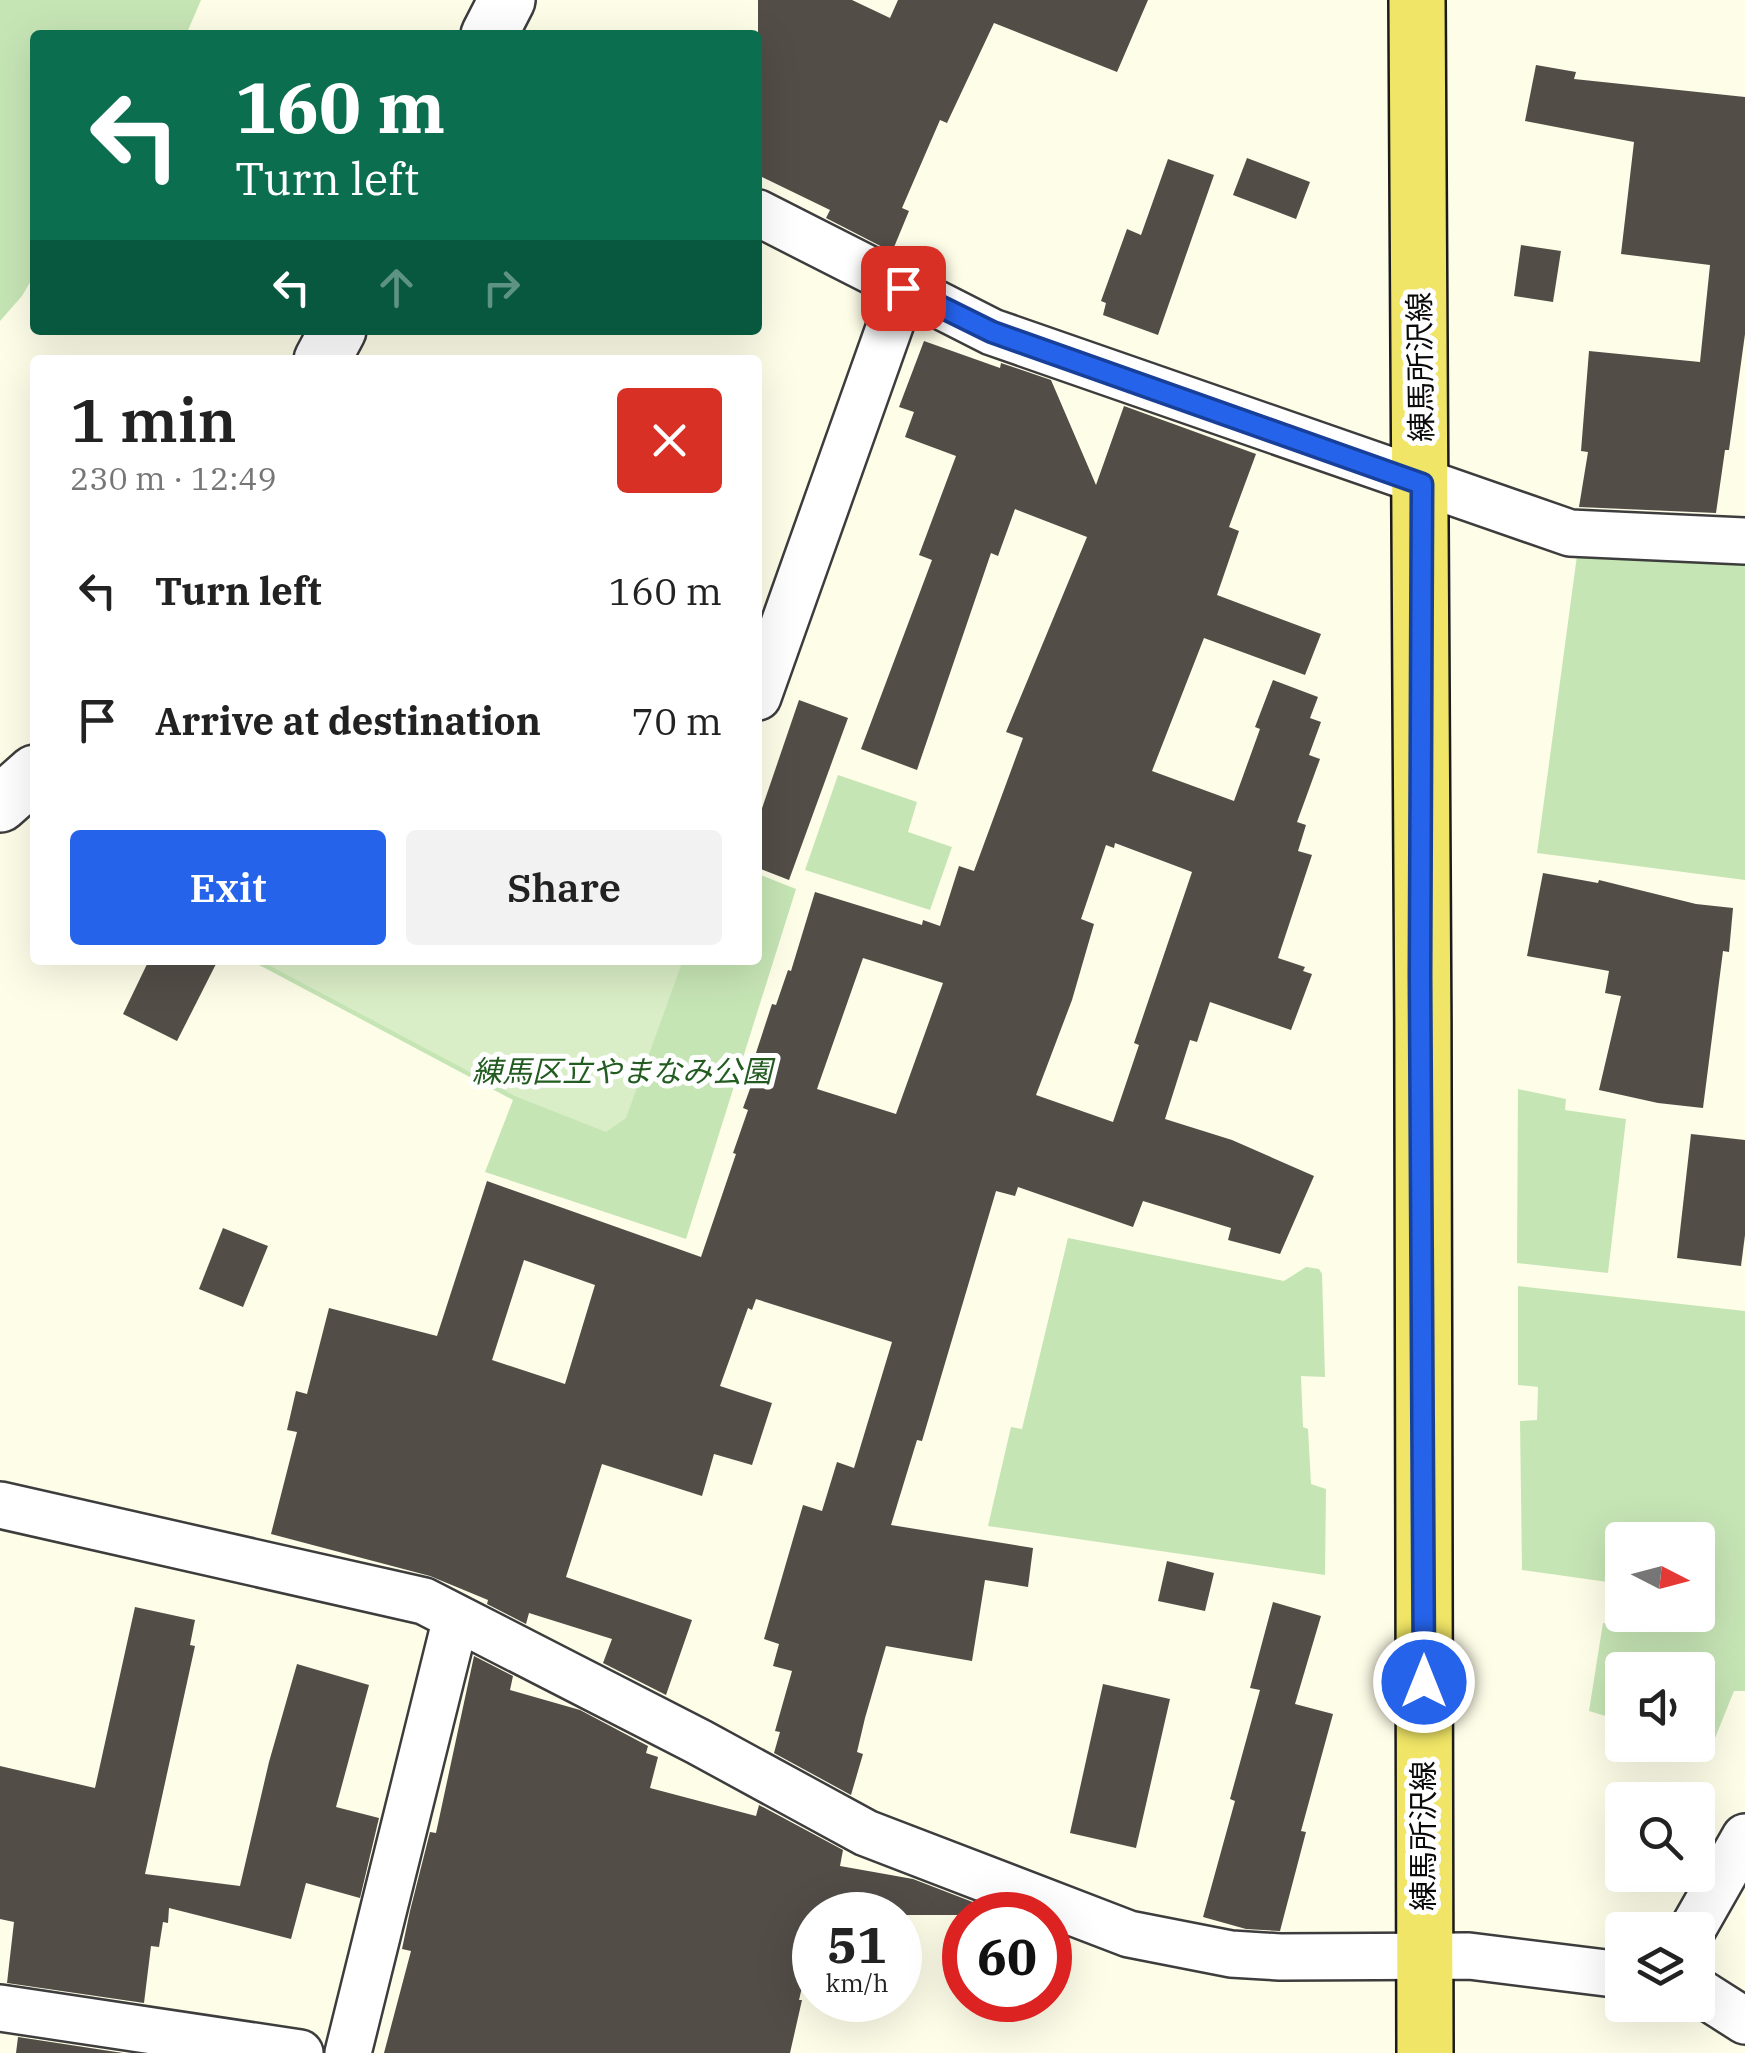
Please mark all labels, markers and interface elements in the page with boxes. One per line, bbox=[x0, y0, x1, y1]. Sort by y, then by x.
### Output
text: 160 m bbox=[235, 61, 445, 152]
icon: left bbox=[70, 70, 200, 200]
text: Turn left bbox=[235, 149, 419, 207]
pin bbox=[861, 246, 946, 331]
icon: left bbox=[264, 260, 319, 315]
icon: ahead bbox=[369, 260, 424, 315]
icon: right bbox=[474, 260, 529, 315]
icon: arrive bbox=[876, 261, 931, 316]
street label: 練馬所沢線 bbox=[1399, 292, 1440, 442]
text: 1 min bbox=[70, 380, 237, 459]
button: close bbox=[617, 388, 722, 493]
text: 230 m · 12:49 bbox=[70, 457, 277, 499]
icon: left bbox=[70, 563, 125, 618]
text: Turn left bbox=[155, 566, 322, 615]
text: 160 m bbox=[609, 566, 722, 615]
icon: arrive bbox=[70, 693, 125, 748]
text: Arrive at destination bbox=[155, 696, 541, 745]
text: 70 m bbox=[631, 696, 722, 745]
button: Exit bbox=[70, 830, 386, 945]
button: Share bbox=[406, 830, 722, 945]
park label: 練馬区立やまなみ公園 bbox=[472, 1051, 776, 1090]
north arrow bbox=[1605, 1522, 1715, 1632]
map controls bbox=[1605, 1522, 1715, 2022]
position arrow bbox=[1372, 1630, 1476, 1734]
button: sound bbox=[1605, 1652, 1715, 1762]
street label: 練馬所沢線 bbox=[1403, 1761, 1442, 1911]
button: search bbox=[1605, 1782, 1715, 1892]
speed limit sign: 60 bbox=[942, 1892, 1072, 2022]
text: 51 bbox=[827, 1912, 887, 1977]
button: layers bbox=[1605, 1912, 1715, 2022]
text: km/h bbox=[825, 1966, 889, 1999]

